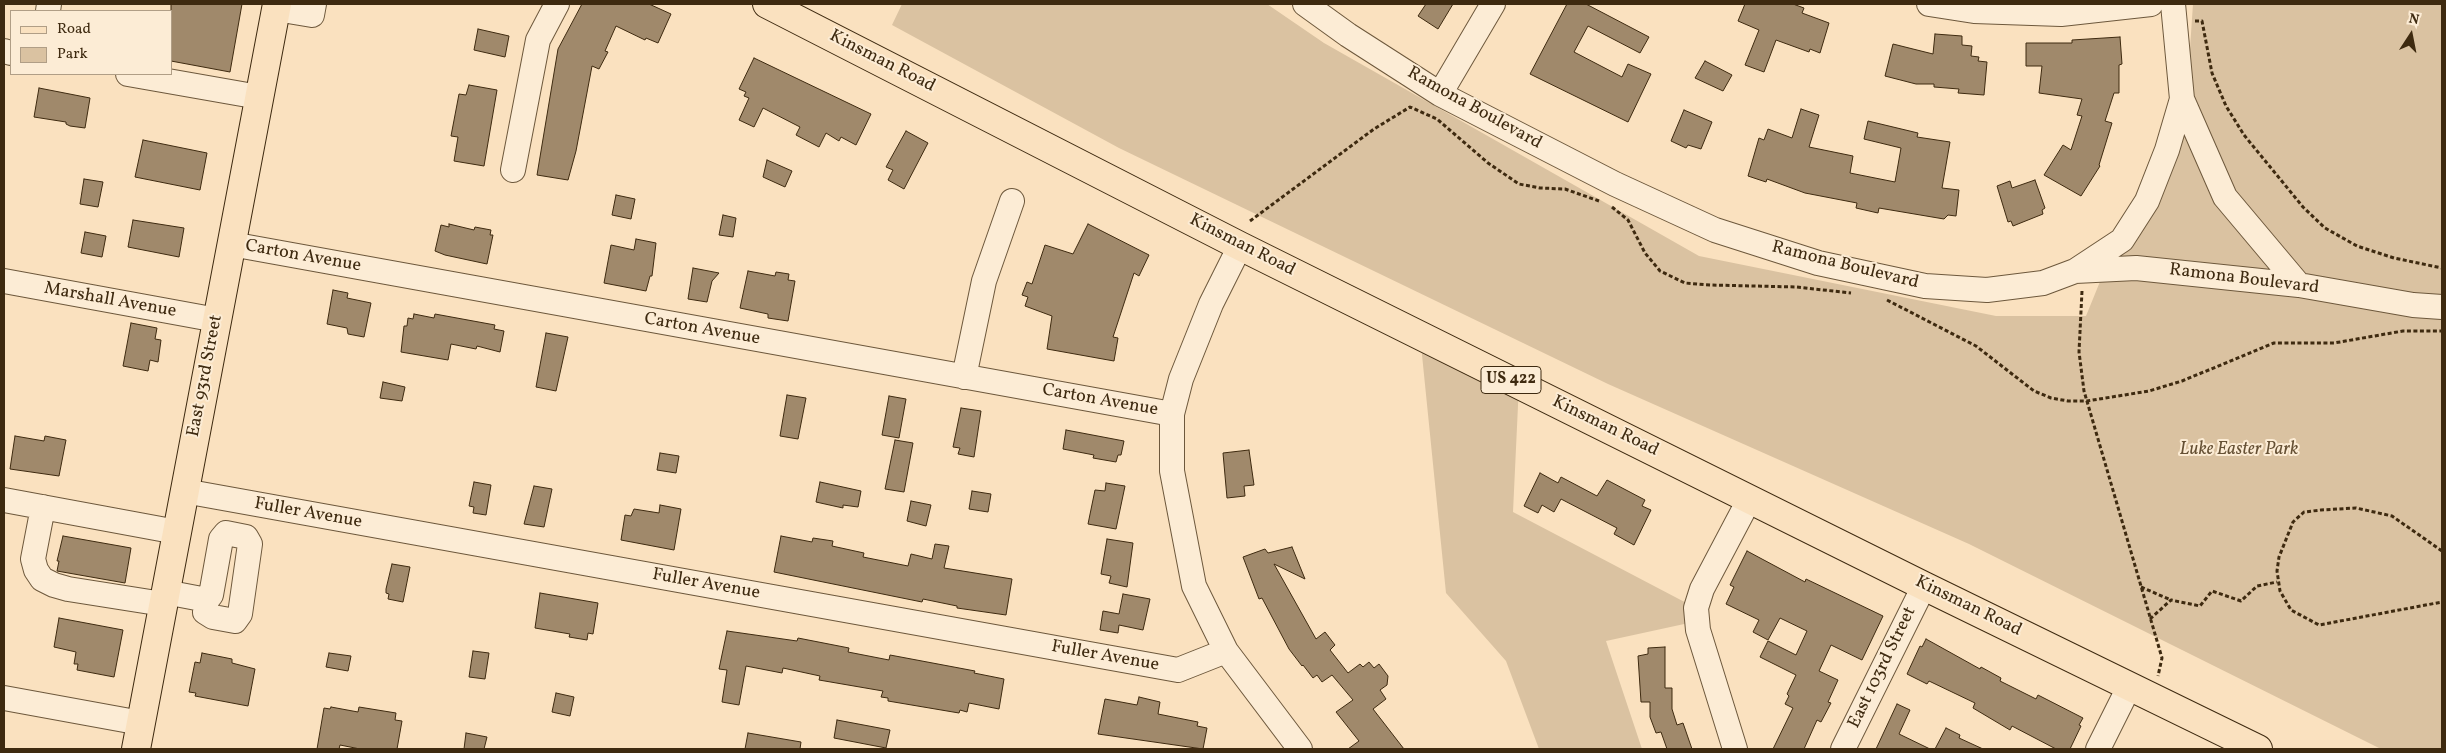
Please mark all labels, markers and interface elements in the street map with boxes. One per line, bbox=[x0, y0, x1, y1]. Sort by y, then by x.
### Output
text: N bbox=[2407, 9, 2421, 30]
legend bbox=[10, 10, 172, 75]
north arrow bbox=[2386, 10, 2436, 60]
text: Road bbox=[57, 19, 91, 40]
street label: Kinsman Road bbox=[825, 26, 939, 98]
text: Park bbox=[57, 44, 88, 65]
street label: Ramona Boulevard bbox=[1403, 63, 1545, 155]
street label: Kinsman Road bbox=[1185, 210, 1299, 282]
street label: Carton Avenue bbox=[243, 236, 363, 278]
street label: Ramona Boulevard bbox=[1769, 237, 1921, 295]
street label: Ramona Boulevard bbox=[2168, 260, 2320, 300]
street label: Marshall Avenue bbox=[42, 279, 178, 323]
street label: Carton Avenue bbox=[642, 309, 762, 351]
street label: East 93rd Street bbox=[184, 313, 228, 439]
road number: US 422 bbox=[1481, 366, 1541, 394]
street label: Carton Avenue bbox=[1040, 380, 1160, 422]
street label: Kinsman Road bbox=[1548, 392, 1662, 462]
park label: Luke Easter Park bbox=[2180, 440, 2298, 462]
street label: Fuller Avenue bbox=[252, 494, 364, 534]
street label: Fuller Avenue bbox=[650, 565, 762, 605]
street label: Kinsman Road bbox=[1911, 572, 2025, 642]
street label: East 103rd Street bbox=[1844, 604, 1922, 732]
street label: Fuller Avenue bbox=[1049, 637, 1161, 677]

